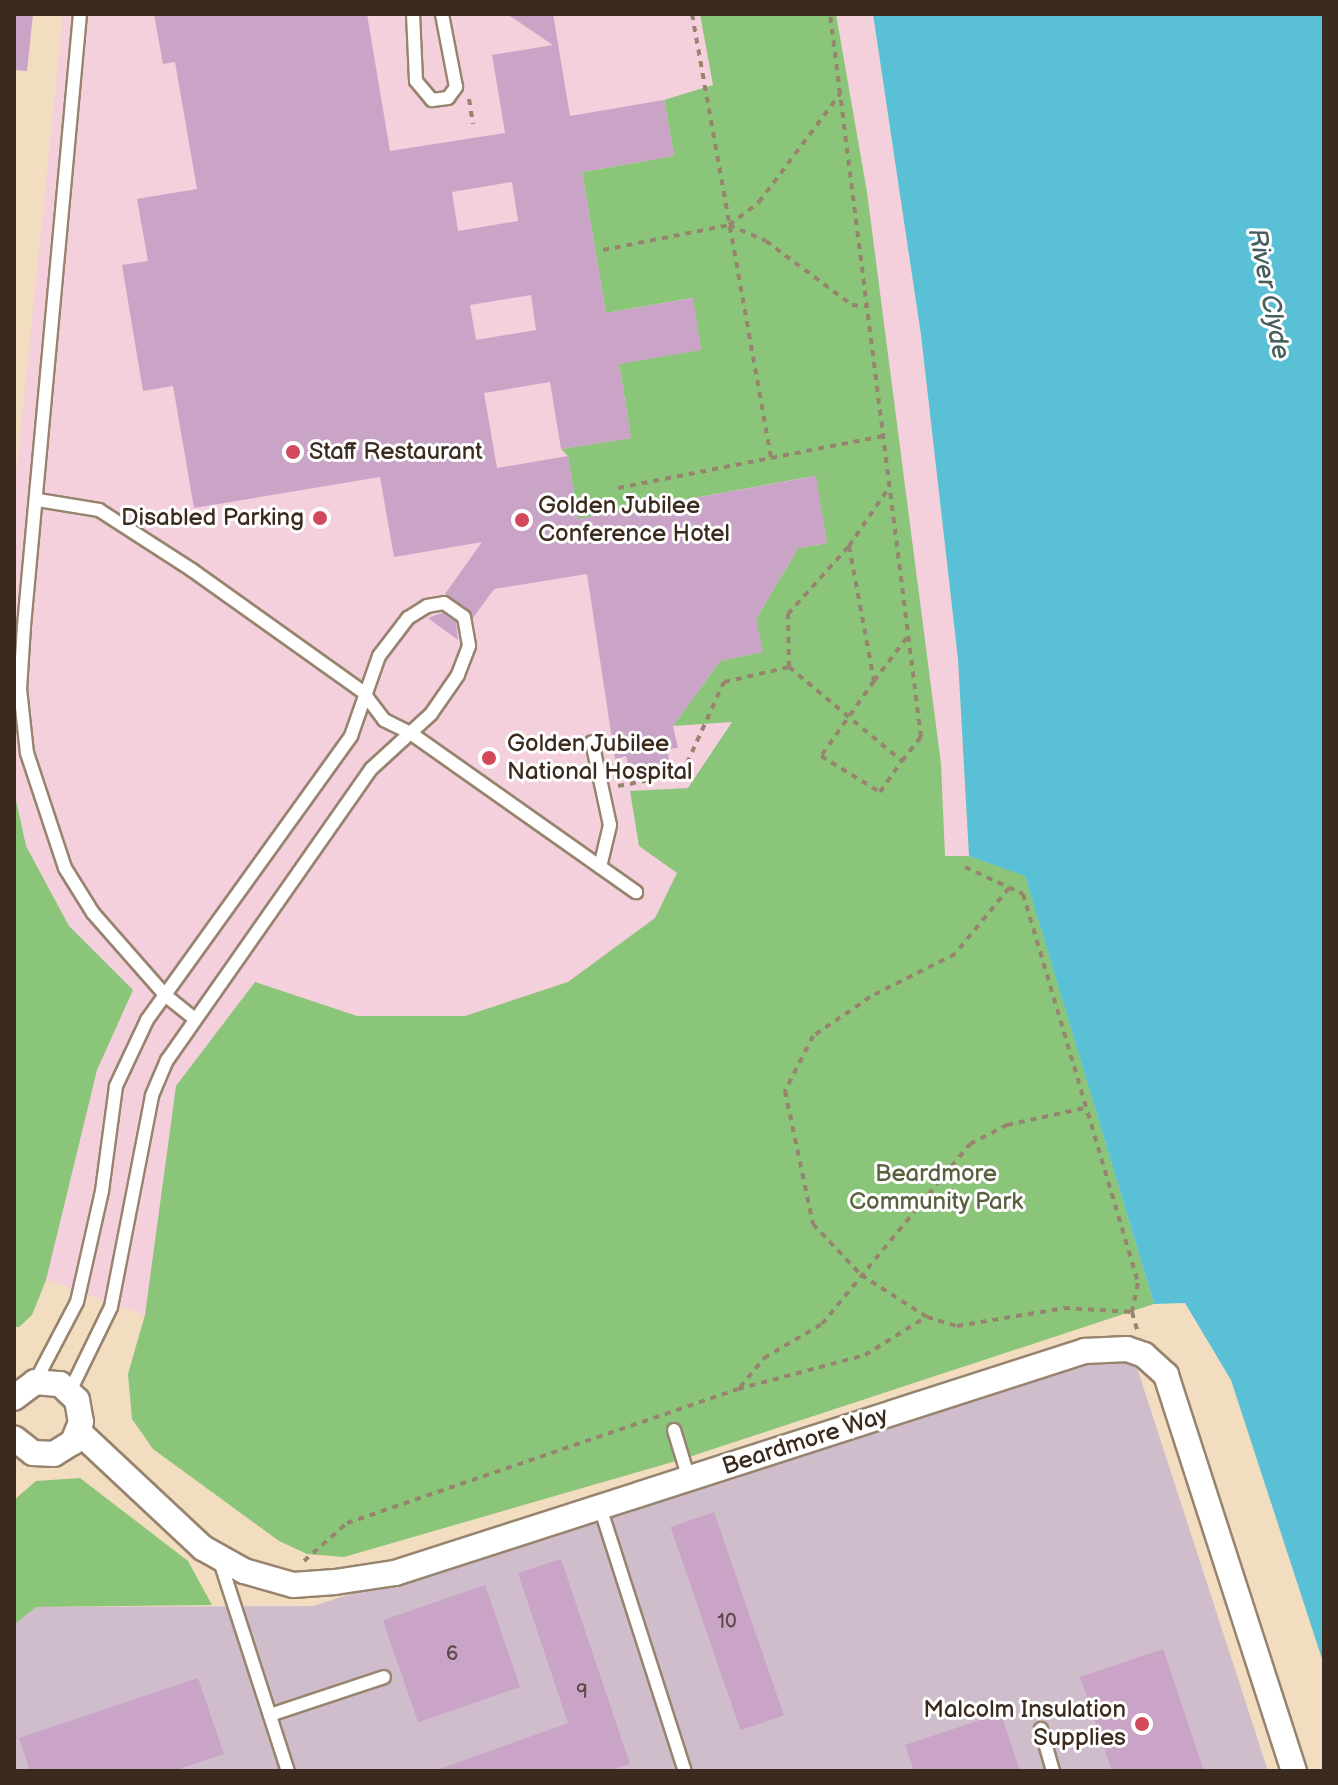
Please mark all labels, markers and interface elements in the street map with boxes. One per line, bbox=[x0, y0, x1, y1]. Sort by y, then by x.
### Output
water label: River Clyde bbox=[1240, 226, 1296, 362]
place label: Staff Restaurant bbox=[309, 438, 483, 466]
marker: Staff Restaurant bbox=[284, 443, 302, 461]
place label: Golden Jubilee Conference Hotel bbox=[538, 492, 730, 548]
place label: Disabled Parking bbox=[121, 504, 304, 532]
marker: Disabled Parking bbox=[311, 509, 329, 527]
marker: Golden Jubilee Conference Hotel bbox=[513, 511, 531, 529]
place label: Golden Jubilee National Hospital bbox=[507, 730, 692, 786]
marker: Golden Jubilee National Hospital bbox=[478, 747, 500, 769]
park label: Beardmore Community Park bbox=[848, 1160, 1024, 1216]
street label: Beardmore Way bbox=[718, 1400, 892, 1482]
house number: 10 bbox=[717, 1610, 737, 1634]
house number: 6 bbox=[446, 1642, 458, 1666]
house number: 9 bbox=[576, 1680, 588, 1704]
place label: Malcolm Insulation Supplies bbox=[923, 1696, 1126, 1752]
marker: Malcolm Insulation Supplies bbox=[1133, 1715, 1151, 1733]

